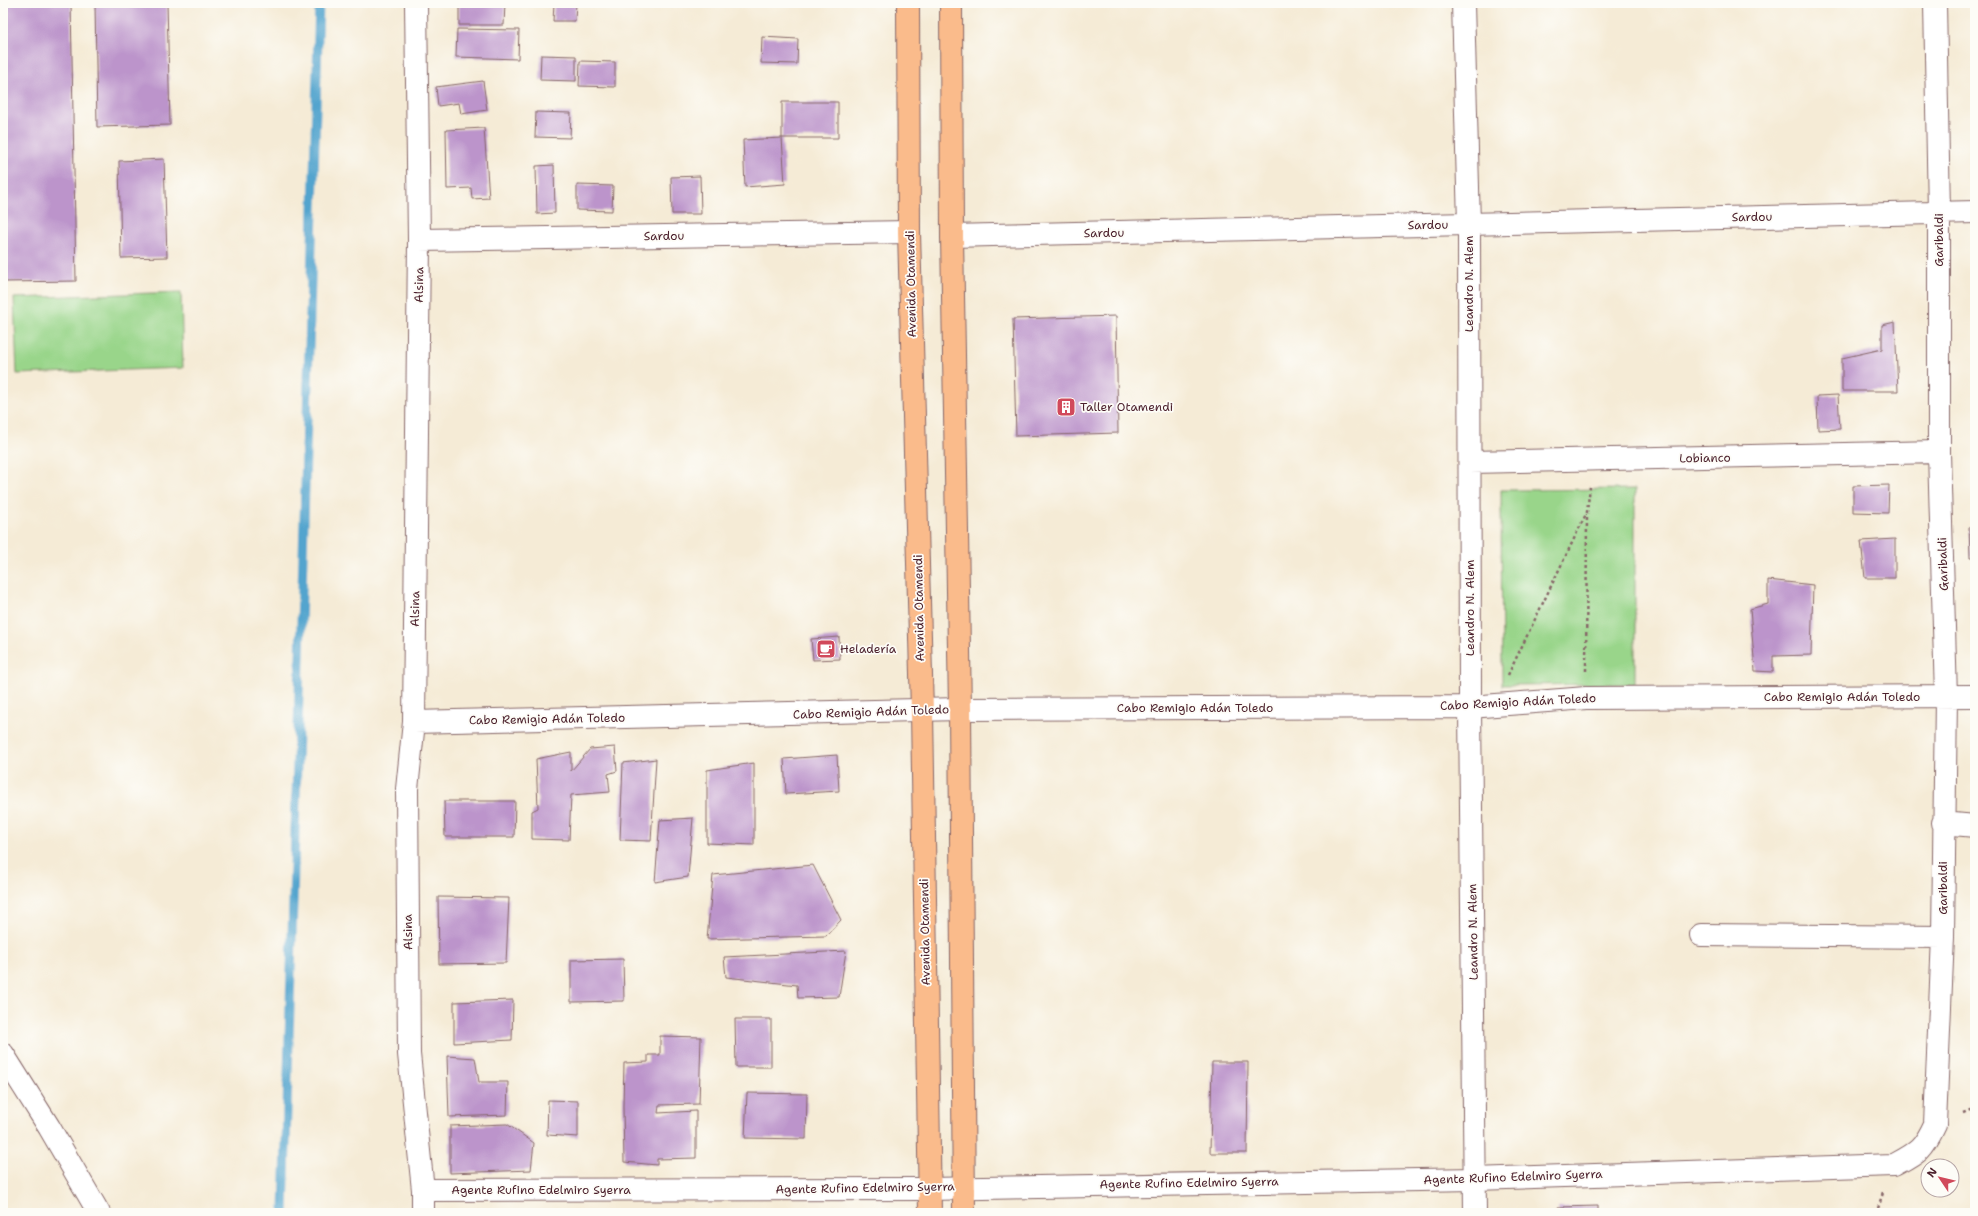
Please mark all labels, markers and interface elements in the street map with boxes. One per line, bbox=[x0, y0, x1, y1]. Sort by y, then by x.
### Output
street label: Sardou bbox=[1732, 209, 1773, 225]
street label: Garibaldi bbox=[1931, 213, 1947, 267]
street label: Sardou bbox=[1408, 217, 1449, 233]
street label: Sardou bbox=[1084, 225, 1125, 241]
street label: Sardou bbox=[644, 228, 685, 244]
street label: Avenida Otamendi bbox=[902, 230, 920, 338]
street label: Leandro N. Alem bbox=[1461, 236, 1477, 332]
street label: Alsina bbox=[411, 266, 427, 303]
building icon: Taller Otamendi bbox=[1055, 396, 1077, 418]
place label: Taller Otamendi bbox=[1080, 399, 1173, 415]
street label: Lobianco bbox=[1679, 450, 1731, 466]
street label: Garibaldi bbox=[1934, 537, 1952, 591]
street label: Avenida Otamendi bbox=[910, 554, 928, 662]
street label: Leandro N. Alem bbox=[1462, 560, 1478, 656]
street label: Alsina bbox=[407, 590, 423, 627]
cafe icon: Heladería bbox=[815, 638, 837, 660]
place label: Heladería bbox=[840, 641, 897, 657]
street label: Cabo Remigio Adán Toledo bbox=[1764, 689, 1920, 705]
street label: Cabo Remigio Adán Toledo bbox=[1440, 690, 1596, 714]
street label: Cabo Remigio Adán Toledo bbox=[1117, 700, 1273, 716]
street label: Cabo Remigio Adán Toledo bbox=[793, 701, 949, 723]
street label: Cabo Remigio Adán Toledo bbox=[469, 710, 625, 728]
street label: Garibaldi bbox=[1935, 861, 1951, 915]
street label: Avenida Otamendi bbox=[916, 878, 934, 986]
street label: Leandro N. Alem bbox=[1464, 884, 1482, 980]
street label: Alsina bbox=[400, 913, 416, 950]
north arrow bbox=[1920, 1158, 1960, 1198]
text: N bbox=[1924, 1164, 1941, 1180]
street label: Agente Rufino Edelmiro Syerra bbox=[1423, 1166, 1603, 1188]
street label: Agente Rufino Edelmiro Syerra bbox=[1099, 1173, 1279, 1193]
street label: Agente Rufino Edelmiro Syerra bbox=[775, 1178, 955, 1198]
street label: Agente Rufino Edelmiro Syerra bbox=[451, 1182, 631, 1198]

